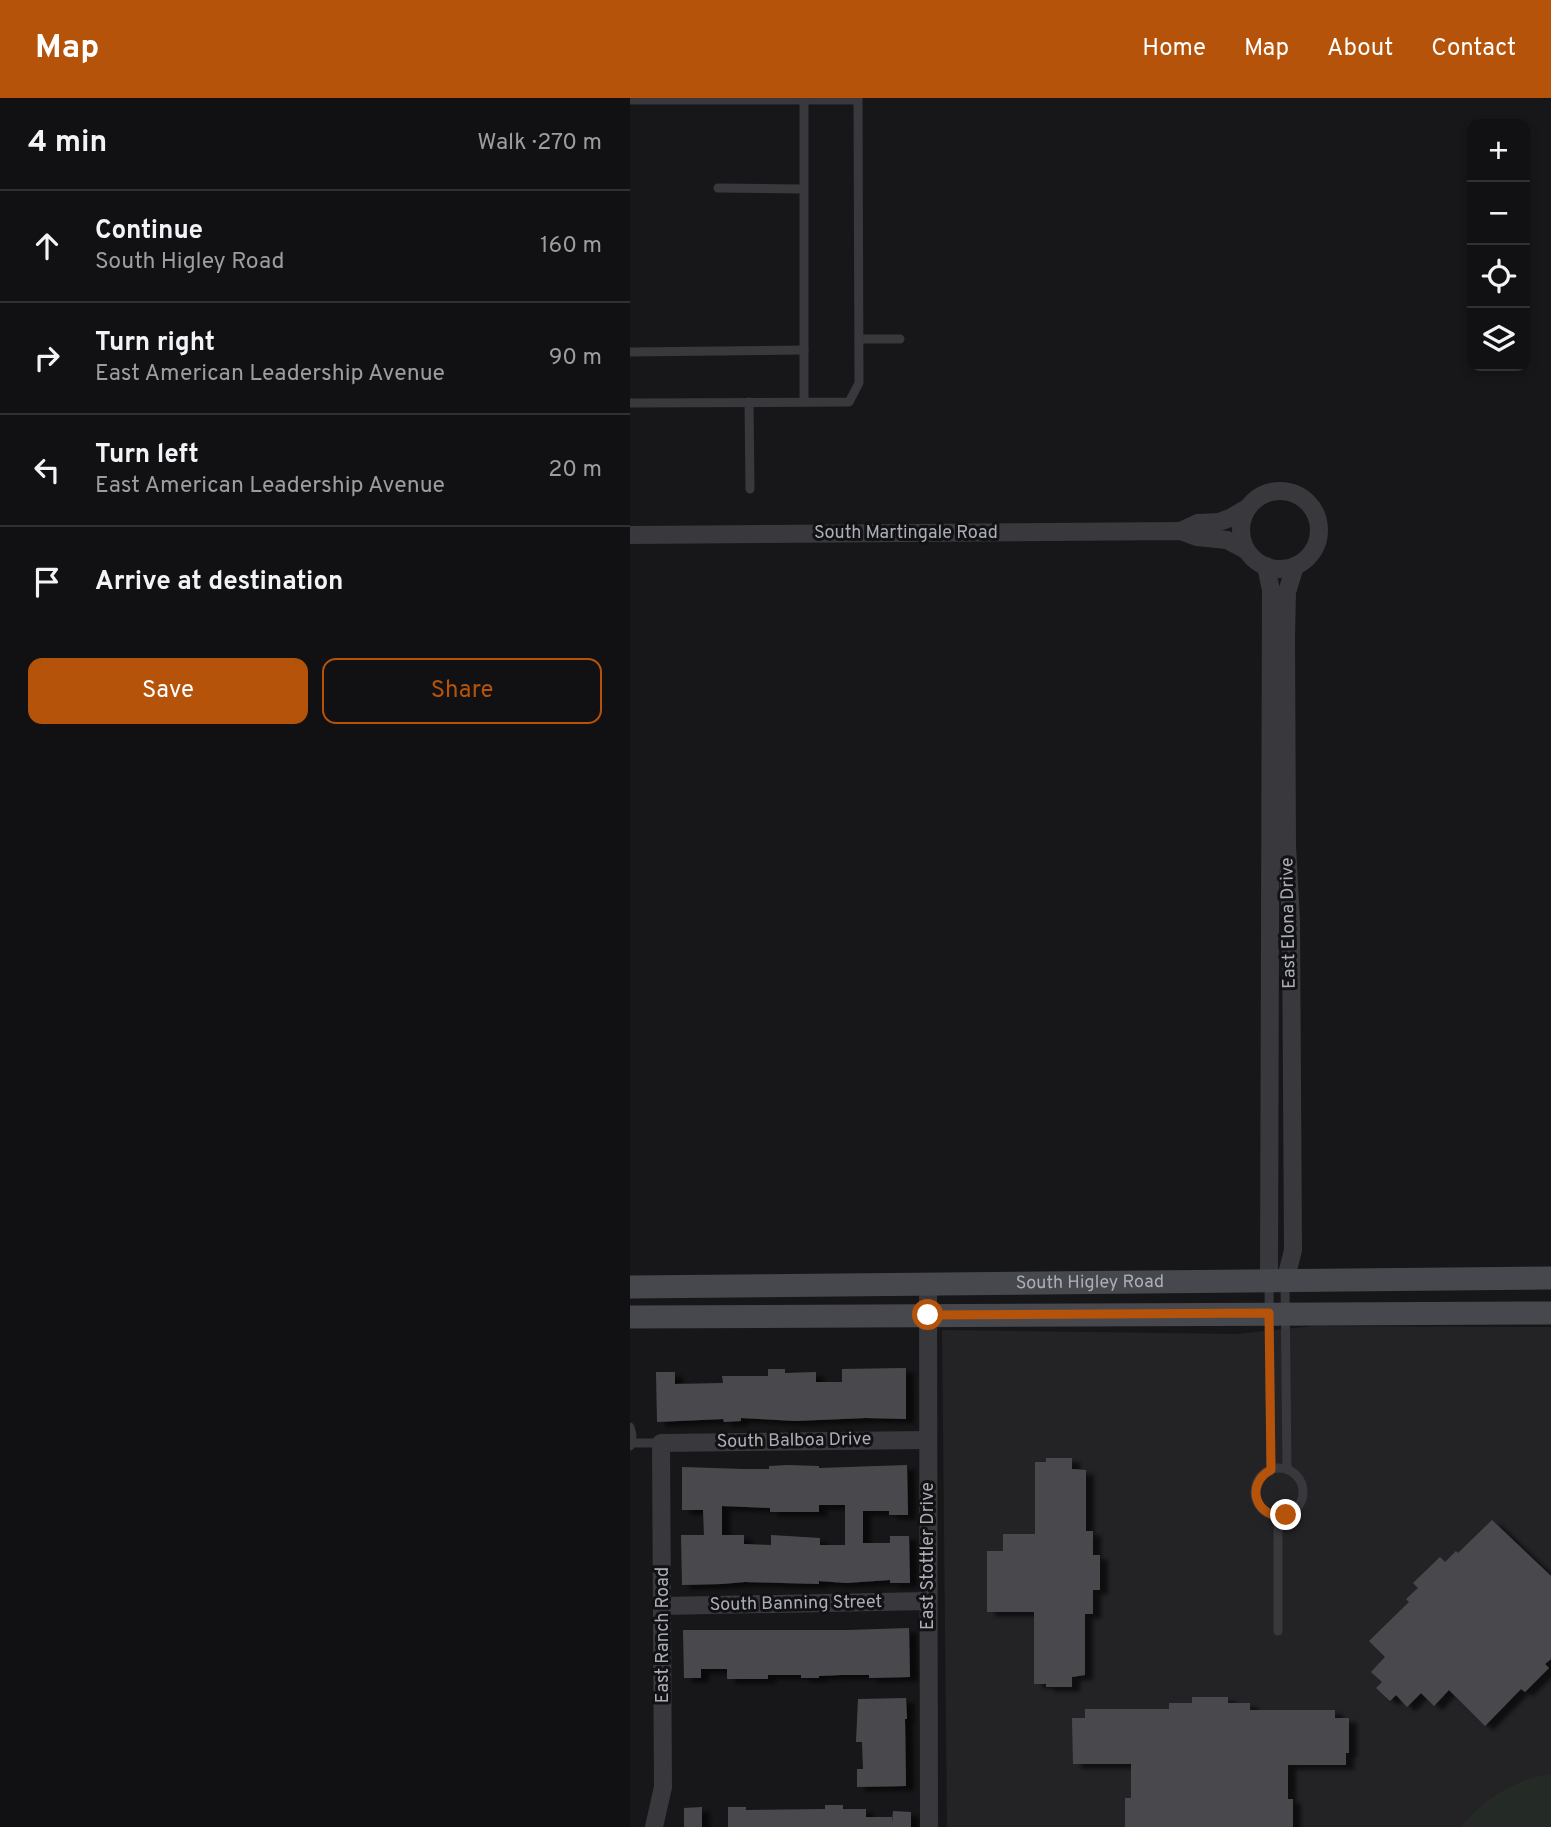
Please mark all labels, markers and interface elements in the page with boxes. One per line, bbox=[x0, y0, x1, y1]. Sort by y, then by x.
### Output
text: Map bbox=[35, 28, 99, 70]
text: Home bbox=[1142, 34, 1206, 64]
text: Map bbox=[1244, 34, 1289, 64]
text: About bbox=[1327, 34, 1393, 64]
text: Contact bbox=[1431, 34, 1516, 64]
map controls bbox=[1467, 119, 1530, 371]
button: + bbox=[1467, 119, 1530, 182]
text: 4 min bbox=[28, 125, 107, 162]
text: Walk · 270 m bbox=[477, 129, 602, 158]
button: − bbox=[1467, 182, 1530, 245]
text: Continue bbox=[95, 215, 203, 248]
icon: ahead bbox=[28, 227, 66, 265]
text: 160 m bbox=[540, 232, 602, 261]
button: locate bbox=[1467, 245, 1530, 308]
text: South Higley Road bbox=[95, 248, 284, 277]
button: layers bbox=[1467, 308, 1530, 371]
text: Turn right bbox=[95, 327, 215, 360]
icon: right bbox=[28, 339, 66, 377]
text: 90 m bbox=[549, 344, 602, 373]
text: East American Leadership Avenue bbox=[95, 360, 445, 389]
text: Turn left bbox=[95, 439, 199, 472]
icon: left bbox=[28, 451, 66, 489]
text: 20 m bbox=[548, 456, 602, 485]
text: East American Leadership Avenue bbox=[95, 472, 445, 501]
street label: South Martingale Road bbox=[814, 522, 998, 545]
icon: arrive bbox=[28, 563, 66, 601]
text: Arrive at destination bbox=[95, 566, 343, 599]
button: Save bbox=[28, 658, 308, 724]
button: Share bbox=[322, 658, 602, 724]
street label: East Elona Drive bbox=[1276, 857, 1302, 989]
street label: South Higley Road bbox=[1016, 1270, 1164, 1295]
route start bbox=[912, 1299, 943, 1330]
street label: South Balboa Drive bbox=[716, 1428, 872, 1454]
street label: East Stottler Drive bbox=[917, 1482, 940, 1630]
route end bbox=[1270, 1499, 1301, 1530]
street label: East Ranch Road bbox=[652, 1567, 675, 1703]
street label: South Banning Street bbox=[710, 1591, 882, 1617]

